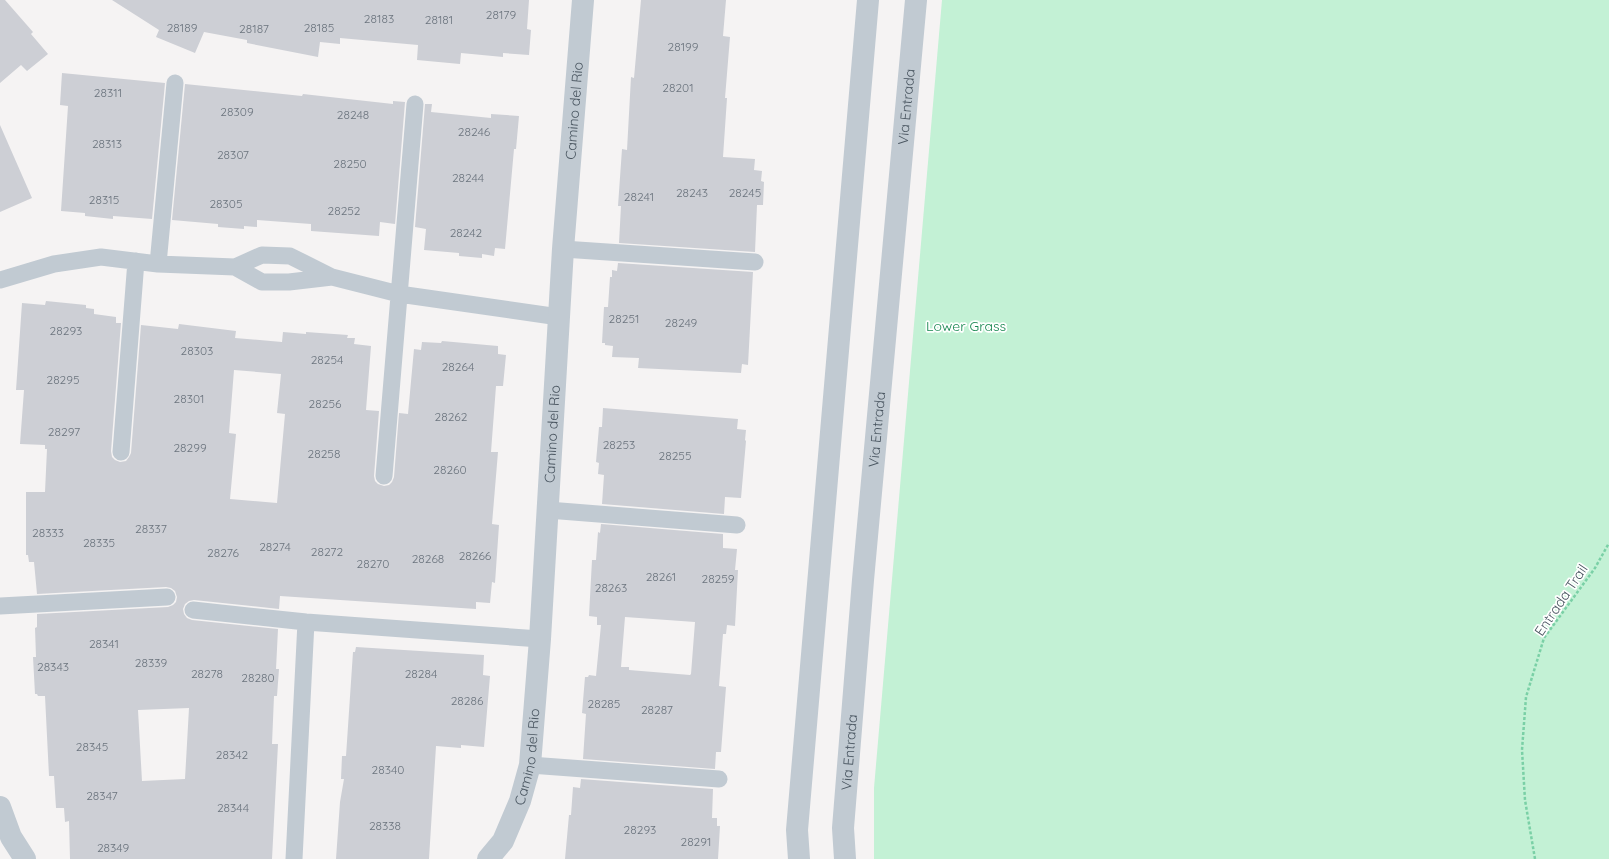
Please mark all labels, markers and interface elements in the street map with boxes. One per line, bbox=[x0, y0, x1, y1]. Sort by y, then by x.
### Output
house number: 28179 bbox=[486, 7, 517, 22]
house number: 28183 bbox=[364, 11, 394, 26]
house number: 28181 bbox=[425, 12, 453, 27]
house number: 28189 bbox=[167, 20, 198, 35]
house number: 28185 bbox=[304, 20, 334, 35]
house number: 28187 bbox=[239, 21, 269, 36]
house number: 28199 bbox=[668, 39, 699, 54]
street label: Camino del Rio bbox=[561, 61, 587, 160]
street label: Via Entrada bbox=[894, 68, 919, 146]
house number: 28201 bbox=[662, 80, 694, 95]
house number: 28311 bbox=[94, 85, 122, 100]
house number: 28309 bbox=[220, 104, 254, 119]
house number: 28248 bbox=[337, 107, 369, 122]
house number: 28246 bbox=[458, 124, 491, 139]
house number: 28313 bbox=[92, 136, 122, 151]
house number: 28307 bbox=[217, 147, 249, 162]
house number: 28250 bbox=[333, 156, 367, 171]
house number: 28244 bbox=[452, 170, 484, 185]
house number: 28243 bbox=[676, 185, 708, 200]
house number: 28245 bbox=[729, 185, 761, 200]
house number: 28241 bbox=[624, 189, 654, 204]
house number: 28315 bbox=[89, 192, 119, 207]
house number: 28305 bbox=[209, 196, 243, 211]
house number: 28252 bbox=[328, 203, 361, 218]
house number: 28242 bbox=[450, 225, 483, 240]
house number: 28251 bbox=[609, 311, 639, 326]
house number: 28249 bbox=[665, 315, 697, 330]
park label: Lower Grass bbox=[926, 317, 1006, 335]
house number: 28293 bbox=[50, 323, 82, 338]
house number: 28303 bbox=[181, 343, 213, 358]
house number: 28254 bbox=[311, 352, 343, 367]
house number: 28264 bbox=[442, 359, 474, 374]
house number: 28295 bbox=[46, 372, 80, 387]
street label: Camino del Rio bbox=[540, 384, 564, 484]
house number: 28301 bbox=[174, 391, 205, 406]
street label: Via Entrada bbox=[864, 391, 889, 468]
house number: 28256 bbox=[309, 396, 342, 411]
house number: 28262 bbox=[435, 409, 468, 424]
house number: 28297 bbox=[48, 424, 80, 439]
house number: 28253 bbox=[603, 437, 635, 452]
house number: 28299 bbox=[173, 440, 207, 455]
house number: 28258 bbox=[308, 446, 340, 461]
house number: 28255 bbox=[659, 448, 691, 463]
house number: 28260 bbox=[433, 462, 467, 477]
house number: 28337 bbox=[135, 521, 167, 536]
house number: 28333 bbox=[32, 525, 64, 540]
house number: 28335 bbox=[83, 535, 115, 550]
house number: 28274 bbox=[259, 539, 291, 554]
house number: 28272 bbox=[311, 544, 344, 559]
house number: 28276 bbox=[207, 545, 239, 560]
house number: 28266 bbox=[459, 548, 492, 563]
house number: 28268 bbox=[412, 551, 444, 566]
house number: 28270 bbox=[357, 556, 389, 571]
street label: Entrada Trail bbox=[1530, 561, 1592, 639]
house number: 28261 bbox=[646, 569, 676, 584]
house number: 28259 bbox=[701, 571, 735, 586]
house number: 28263 bbox=[595, 580, 627, 595]
house number: 28341 bbox=[89, 636, 119, 651]
house number: 28339 bbox=[135, 655, 168, 670]
house number: 28343 bbox=[37, 659, 69, 674]
house number: 28278 bbox=[191, 666, 223, 681]
house number: 28284 bbox=[405, 666, 437, 681]
house number: 28280 bbox=[241, 670, 275, 685]
house number: 28286 bbox=[451, 693, 484, 708]
house number: 28285 bbox=[588, 696, 620, 711]
house number: 28287 bbox=[641, 702, 673, 717]
street label: Camino del Rio bbox=[510, 708, 543, 807]
street label: Via Entrada bbox=[837, 714, 861, 791]
house number: 28345 bbox=[76, 739, 108, 754]
house number: 28342 bbox=[216, 747, 249, 762]
house number: 28340 bbox=[372, 762, 404, 777]
house number: 28347 bbox=[86, 788, 118, 803]
house number: 28344 bbox=[217, 800, 249, 815]
house number: 28338 bbox=[369, 818, 401, 833]
house number: 28293 bbox=[624, 822, 656, 837]
house number: 28291 bbox=[680, 834, 712, 849]
house number: 28349 bbox=[97, 840, 129, 855]

